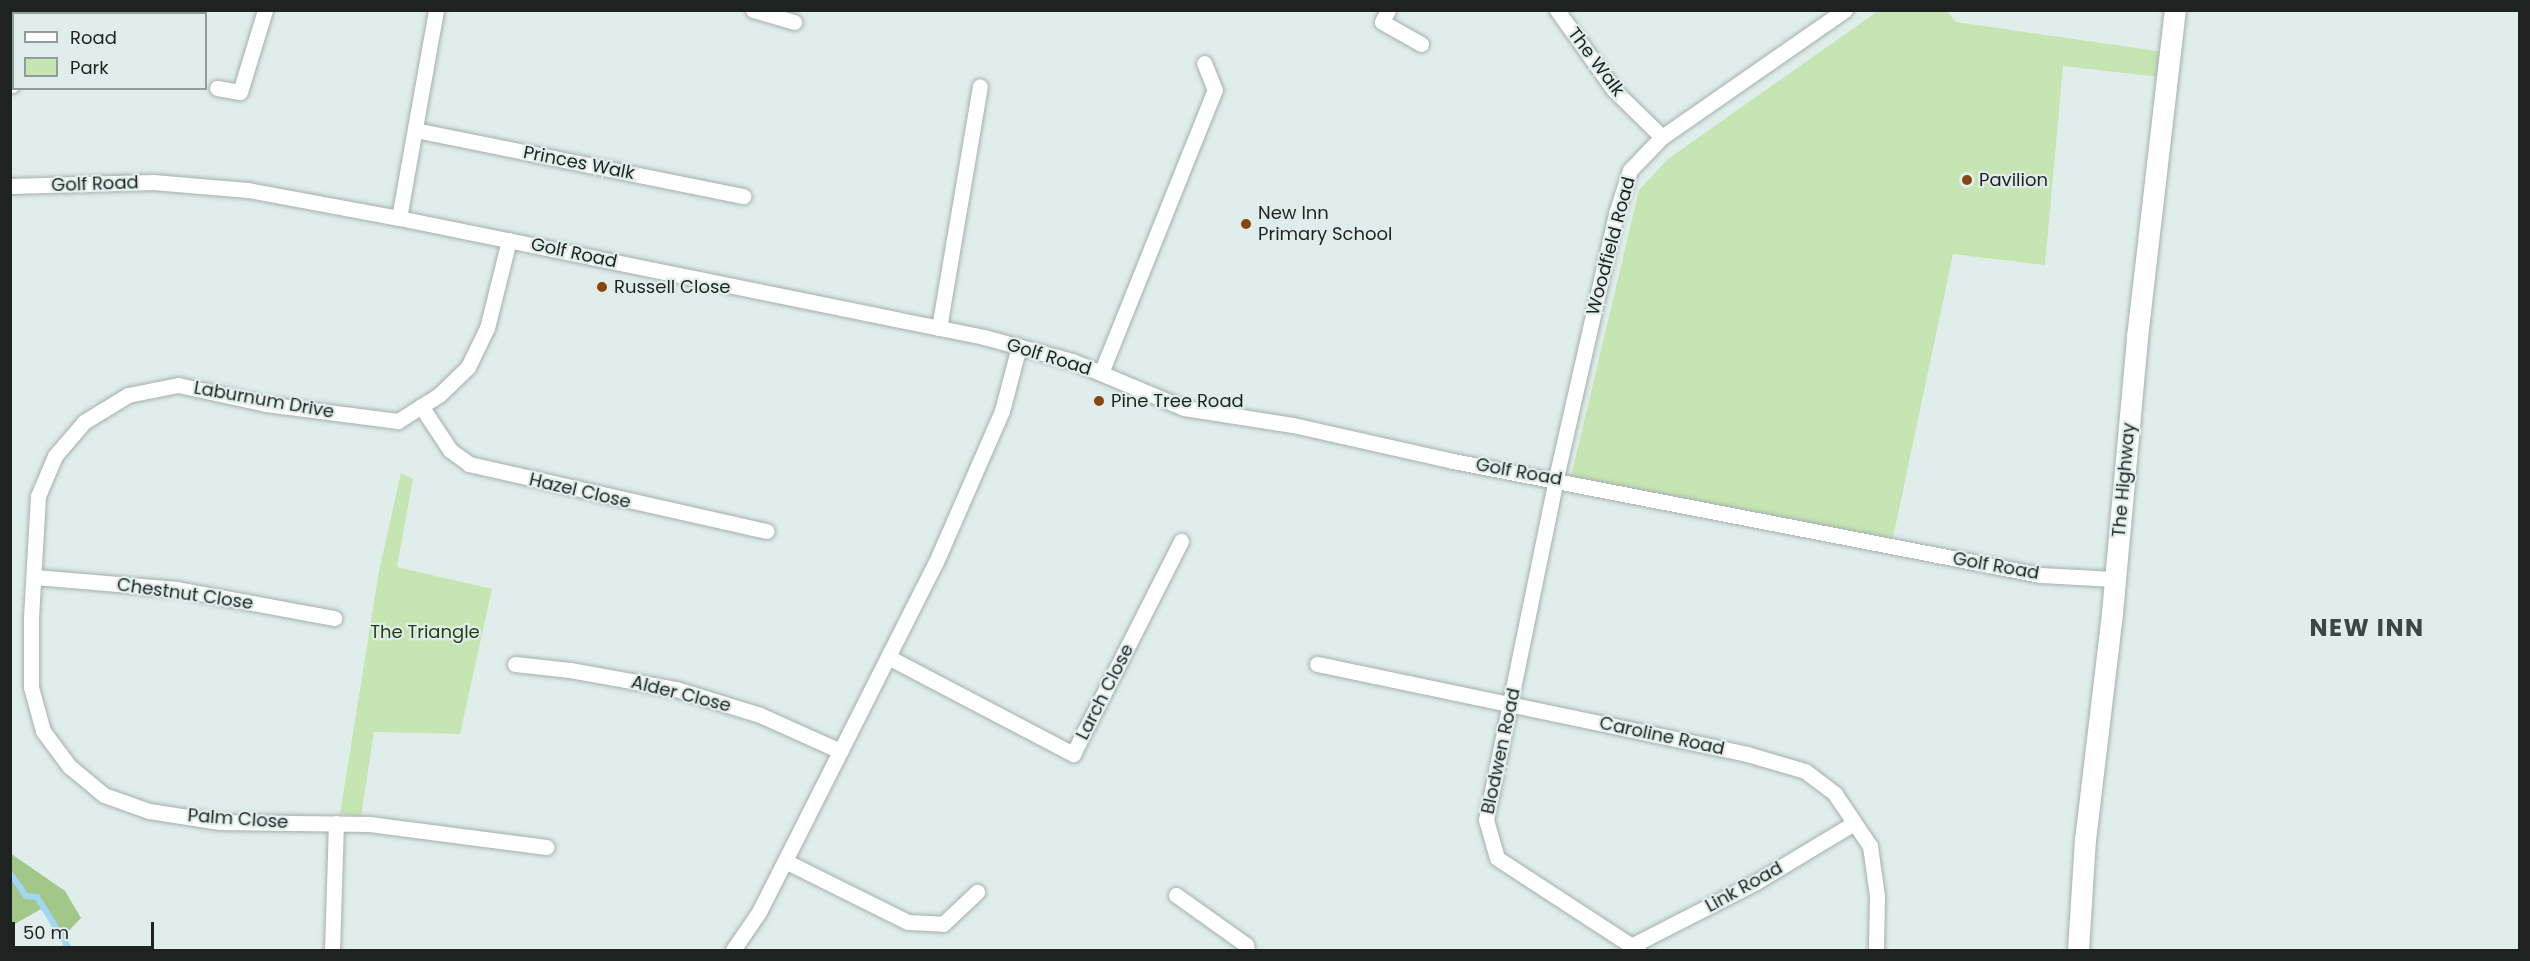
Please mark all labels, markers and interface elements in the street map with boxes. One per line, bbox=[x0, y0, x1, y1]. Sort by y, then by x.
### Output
legend bbox=[12, 12, 207, 90]
street label: The Walk bbox=[1563, 23, 1629, 101]
text: Road bbox=[70, 25, 117, 50]
text: Park bbox=[70, 55, 109, 80]
street label: Princes Walk bbox=[522, 142, 636, 184]
place label: Pavilion bbox=[1979, 169, 2048, 191]
street label: Golf Road bbox=[51, 172, 139, 196]
marker: Pavilion bbox=[1960, 173, 1974, 187]
street label: Woodfield Road bbox=[1582, 174, 1640, 318]
place label: New Inn Primary School bbox=[1258, 203, 1392, 246]
marker: New Inn Primary School bbox=[1239, 217, 1253, 231]
street label: Golf Road bbox=[529, 233, 619, 273]
place label: Russell Close bbox=[614, 276, 730, 298]
marker: Russell Close bbox=[595, 280, 609, 294]
street label: Golf Road bbox=[1004, 334, 1094, 380]
street label: Laburnum Drive bbox=[192, 377, 336, 423]
place label: Pine Tree Road bbox=[1111, 390, 1244, 412]
marker: Pine Tree Road bbox=[1092, 394, 1106, 408]
street label: The Highway bbox=[2108, 422, 2140, 538]
street label: Golf Road bbox=[1474, 454, 1564, 490]
street label: Hazel Close bbox=[527, 469, 633, 513]
street label: Golf Road bbox=[1951, 548, 2041, 584]
street label: Chestnut Close bbox=[116, 574, 254, 614]
district label: NEW INN bbox=[2309, 614, 2425, 642]
park label: The Triangle bbox=[370, 621, 480, 643]
street label: Larch Close bbox=[1072, 641, 1138, 743]
street label: Alder Close bbox=[629, 671, 733, 717]
street label: Blodwen Road bbox=[1477, 686, 1525, 816]
street label: Caroline Road bbox=[1597, 712, 1727, 760]
street label: Palm Close bbox=[187, 805, 289, 833]
street label: Link Road bbox=[1702, 857, 1786, 917]
scale bar bbox=[15, 910, 158, 948]
text: 50 m bbox=[23, 920, 69, 945]

